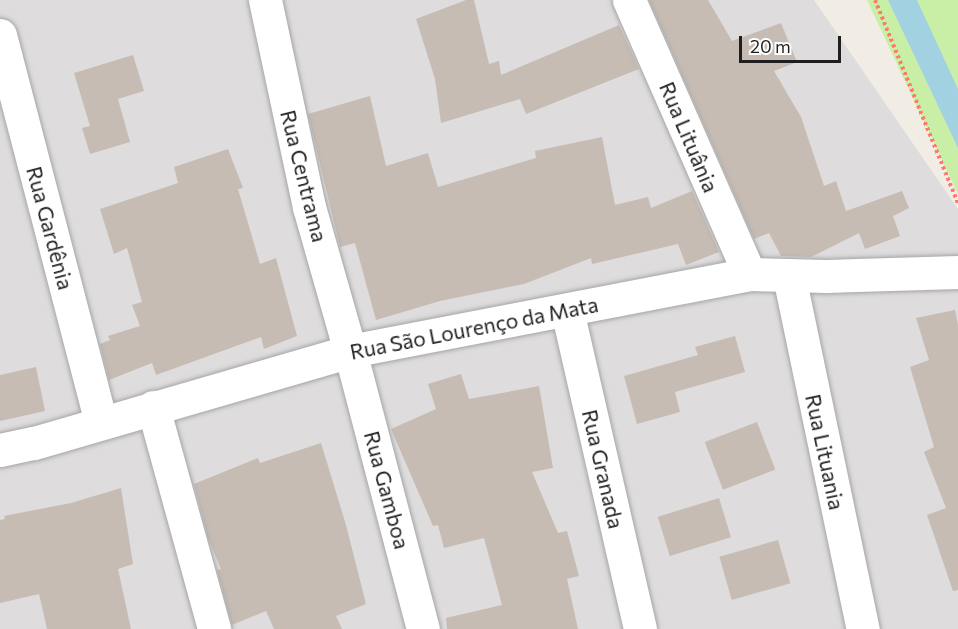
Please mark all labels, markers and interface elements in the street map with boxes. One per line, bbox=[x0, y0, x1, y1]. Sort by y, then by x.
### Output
scale bar bbox=[742, 24, 844, 62]
text: 20 m bbox=[750, 35, 791, 57]
street label: Rua Lituânia bbox=[654, 78, 724, 196]
street label: Rua Centrama bbox=[275, 107, 333, 245]
street label: Rua Gardênia bbox=[21, 164, 79, 292]
street label: Rua São Lourenço da Mata bbox=[348, 292, 600, 364]
street label: Rua Lituania bbox=[800, 392, 850, 512]
street label: Rua Granada bbox=[577, 407, 629, 531]
street label: Rua Gamboa bbox=[359, 428, 415, 552]

